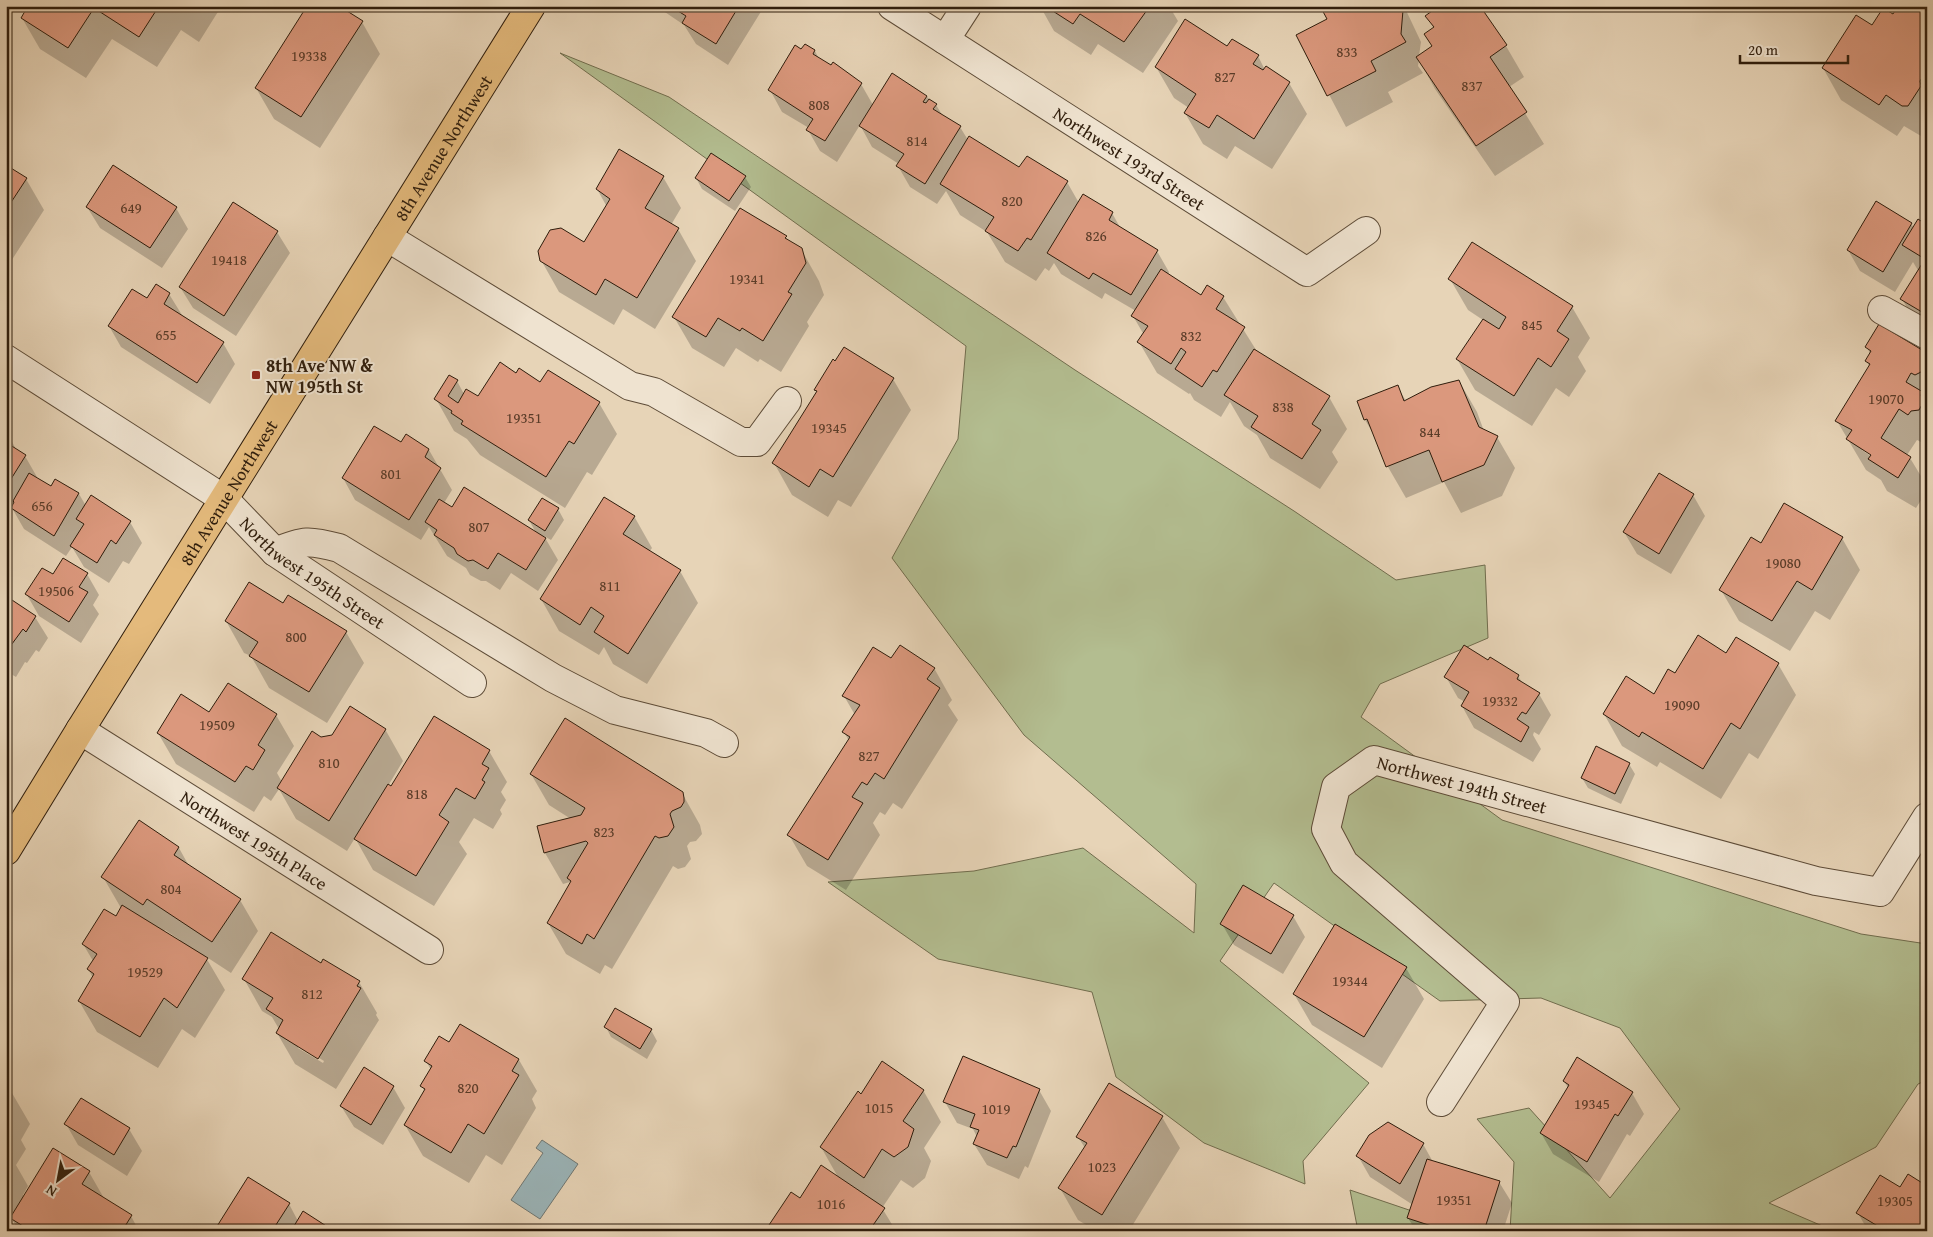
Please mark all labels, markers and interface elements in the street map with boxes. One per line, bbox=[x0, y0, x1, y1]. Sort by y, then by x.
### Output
scale bar bbox=[1740, 32, 1848, 64]
text: 20 m bbox=[1748, 39, 1779, 60]
house number: 833 bbox=[1336, 41, 1358, 62]
house number: 19338 bbox=[291, 45, 327, 66]
house number: 827 bbox=[1214, 66, 1236, 87]
street label: 8th Avenue Northwest bbox=[387, 69, 499, 226]
house number: 837 bbox=[1461, 75, 1483, 96]
house number: 808 bbox=[808, 94, 830, 115]
street label: Northwest 193rd Street bbox=[1048, 99, 1211, 217]
house number: 814 bbox=[906, 130, 928, 151]
house number: 820 bbox=[1001, 190, 1023, 211]
house number: 649 bbox=[120, 197, 142, 218]
house number: 826 bbox=[1085, 225, 1107, 246]
house number: 19418 bbox=[211, 249, 247, 270]
house number: 19341 bbox=[729, 268, 765, 289]
house number: 845 bbox=[1521, 314, 1543, 335]
house number: 655 bbox=[155, 324, 177, 345]
house number: 832 bbox=[1180, 325, 1202, 346]
place label: 8th Ave NW & NW 195th St bbox=[266, 352, 373, 400]
marker: 8th Ave NW & NW 195th St bbox=[250, 369, 262, 381]
house number: 19070 bbox=[1868, 388, 1904, 409]
house number: 838 bbox=[1272, 396, 1294, 417]
house number: 19351 bbox=[506, 407, 542, 428]
street label: 8th Avenue Northwest bbox=[172, 413, 284, 571]
house number: 19345 bbox=[811, 417, 847, 438]
house number: 844 bbox=[1419, 421, 1441, 442]
house number: 801 bbox=[380, 463, 402, 484]
house number: 656 bbox=[31, 495, 53, 516]
street label: Northwest 195th Street bbox=[234, 510, 391, 636]
house number: 807 bbox=[468, 516, 490, 537]
house number: 19080 bbox=[1765, 552, 1801, 573]
house number: 811 bbox=[599, 575, 621, 596]
house number: 19506 bbox=[38, 580, 74, 601]
house number: 800 bbox=[285, 626, 307, 647]
house number: 19332 bbox=[1482, 690, 1518, 711]
house number: 19090 bbox=[1664, 694, 1700, 715]
house number: 19509 bbox=[199, 714, 235, 735]
house number: 827 bbox=[858, 745, 880, 766]
street label: Northwest 194th Street bbox=[1374, 748, 1551, 820]
house number: 810 bbox=[318, 752, 340, 773]
street label: Northwest 195th Place bbox=[175, 783, 333, 896]
house number: 818 bbox=[406, 783, 428, 804]
house number: 823 bbox=[593, 821, 615, 842]
house number: 804 bbox=[160, 878, 182, 899]
house number: 19529 bbox=[127, 961, 163, 982]
house number: 19344 bbox=[1332, 970, 1368, 991]
house number: 812 bbox=[301, 983, 323, 1004]
house number: 820 bbox=[457, 1077, 479, 1098]
house number: 19345 bbox=[1574, 1093, 1610, 1114]
house number: 1015 bbox=[865, 1097, 893, 1118]
house number: 1019 bbox=[982, 1098, 1010, 1119]
north arrow bbox=[32, 1154, 82, 1204]
house number: 1023 bbox=[1088, 1156, 1116, 1177]
text: N bbox=[41, 1180, 60, 1202]
house number: 19351 bbox=[1436, 1189, 1472, 1210]
house number: 19305 bbox=[1877, 1190, 1913, 1211]
house number: 1016 bbox=[817, 1193, 845, 1214]

